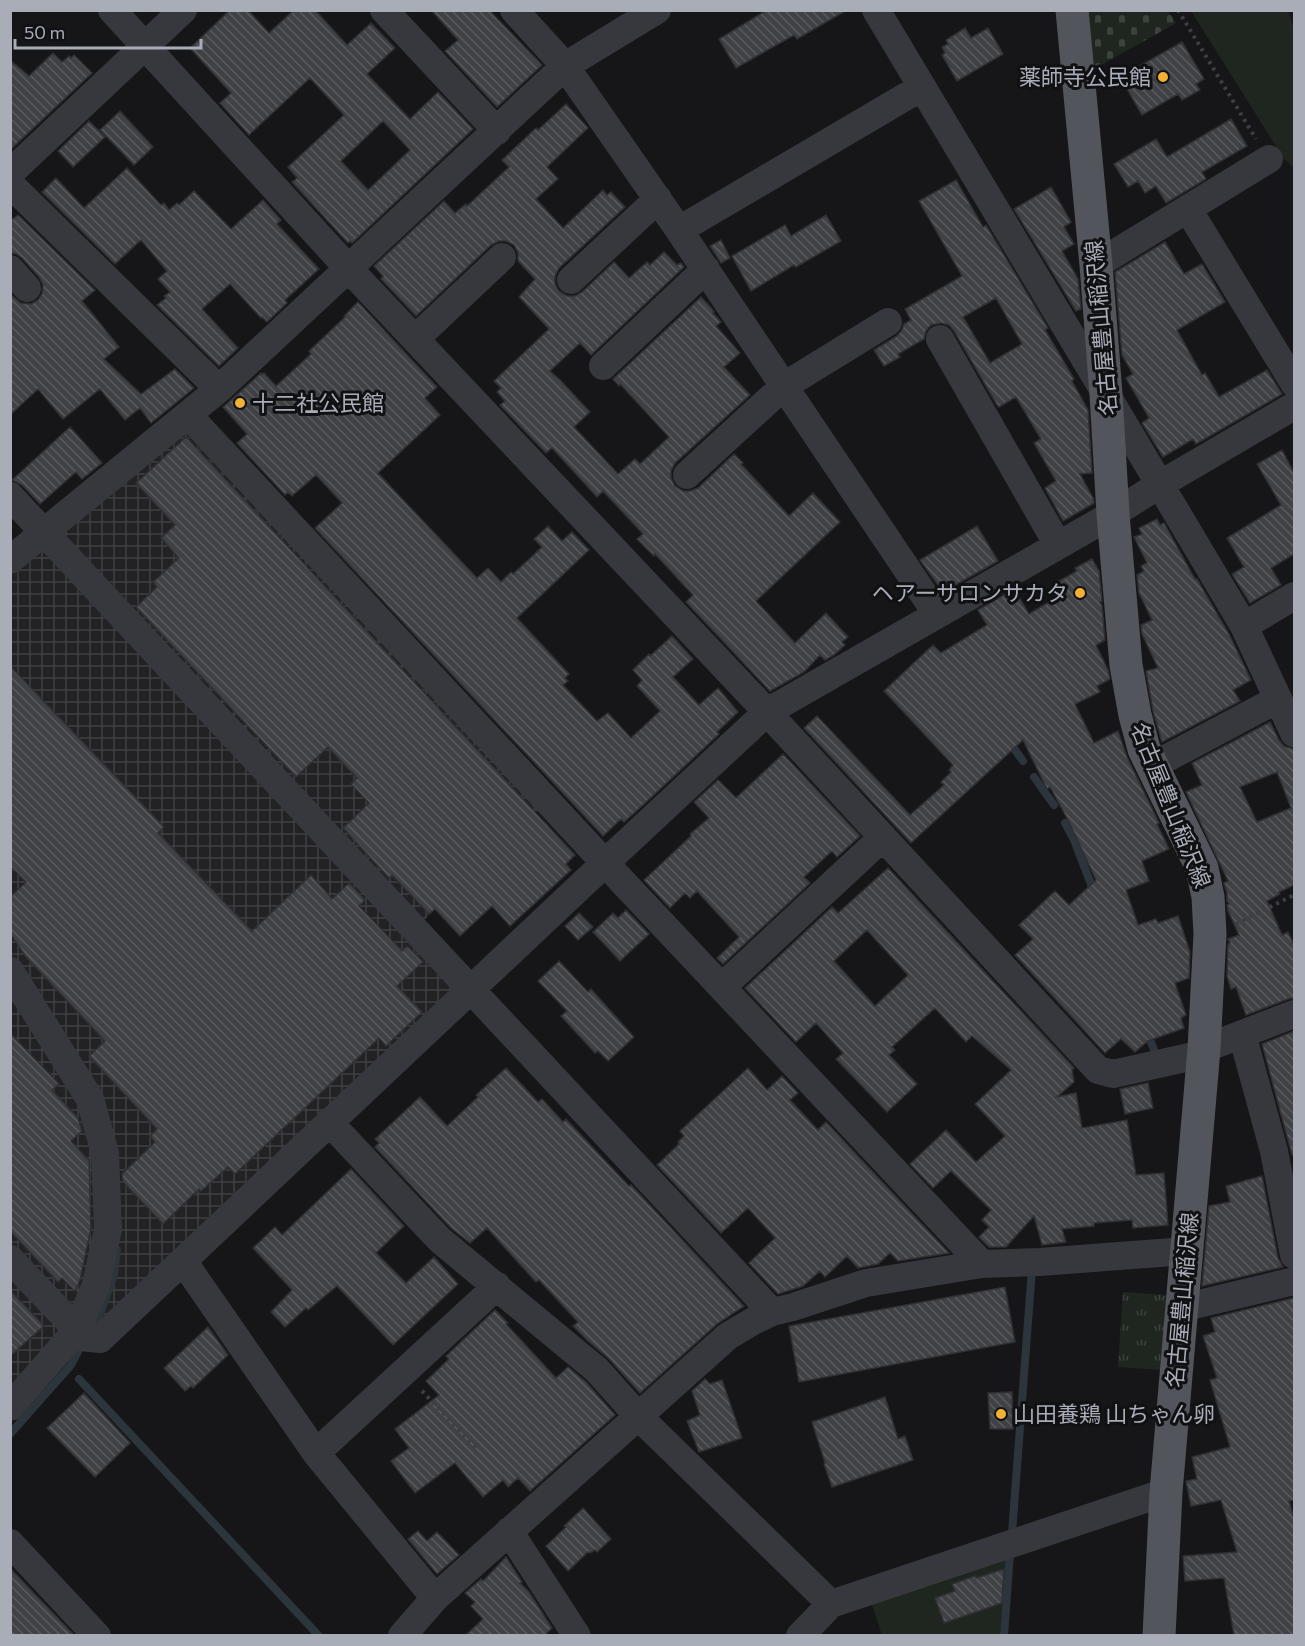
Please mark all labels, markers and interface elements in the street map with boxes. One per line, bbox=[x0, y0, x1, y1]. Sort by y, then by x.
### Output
scale bar bbox=[15, 12, 201, 50]
text: 50 m bbox=[24, 21, 65, 43]
place label: 薬師寺公民館 bbox=[1019, 63, 1151, 90]
marker: 薬師寺公民館 bbox=[1156, 70, 1170, 84]
street label: 名古屋豊山稲沢線 bbox=[1079, 239, 1122, 417]
place label: 十二社公民館 bbox=[252, 389, 384, 416]
marker: 十二社公民館 bbox=[233, 396, 247, 410]
place label: ヘアーサロンサカタ bbox=[872, 579, 1068, 606]
marker: ヘアーサロンサカタ bbox=[1073, 586, 1087, 600]
street label: 名古屋豊山稲沢線 bbox=[1126, 718, 1217, 891]
street label: 名古屋豊山稲沢線 bbox=[1160, 1211, 1203, 1389]
place label: 山田養鶏 山ちゃん卵 bbox=[1013, 1400, 1215, 1427]
marker: 山田養鶏 山ちゃん卵 bbox=[994, 1407, 1008, 1421]

